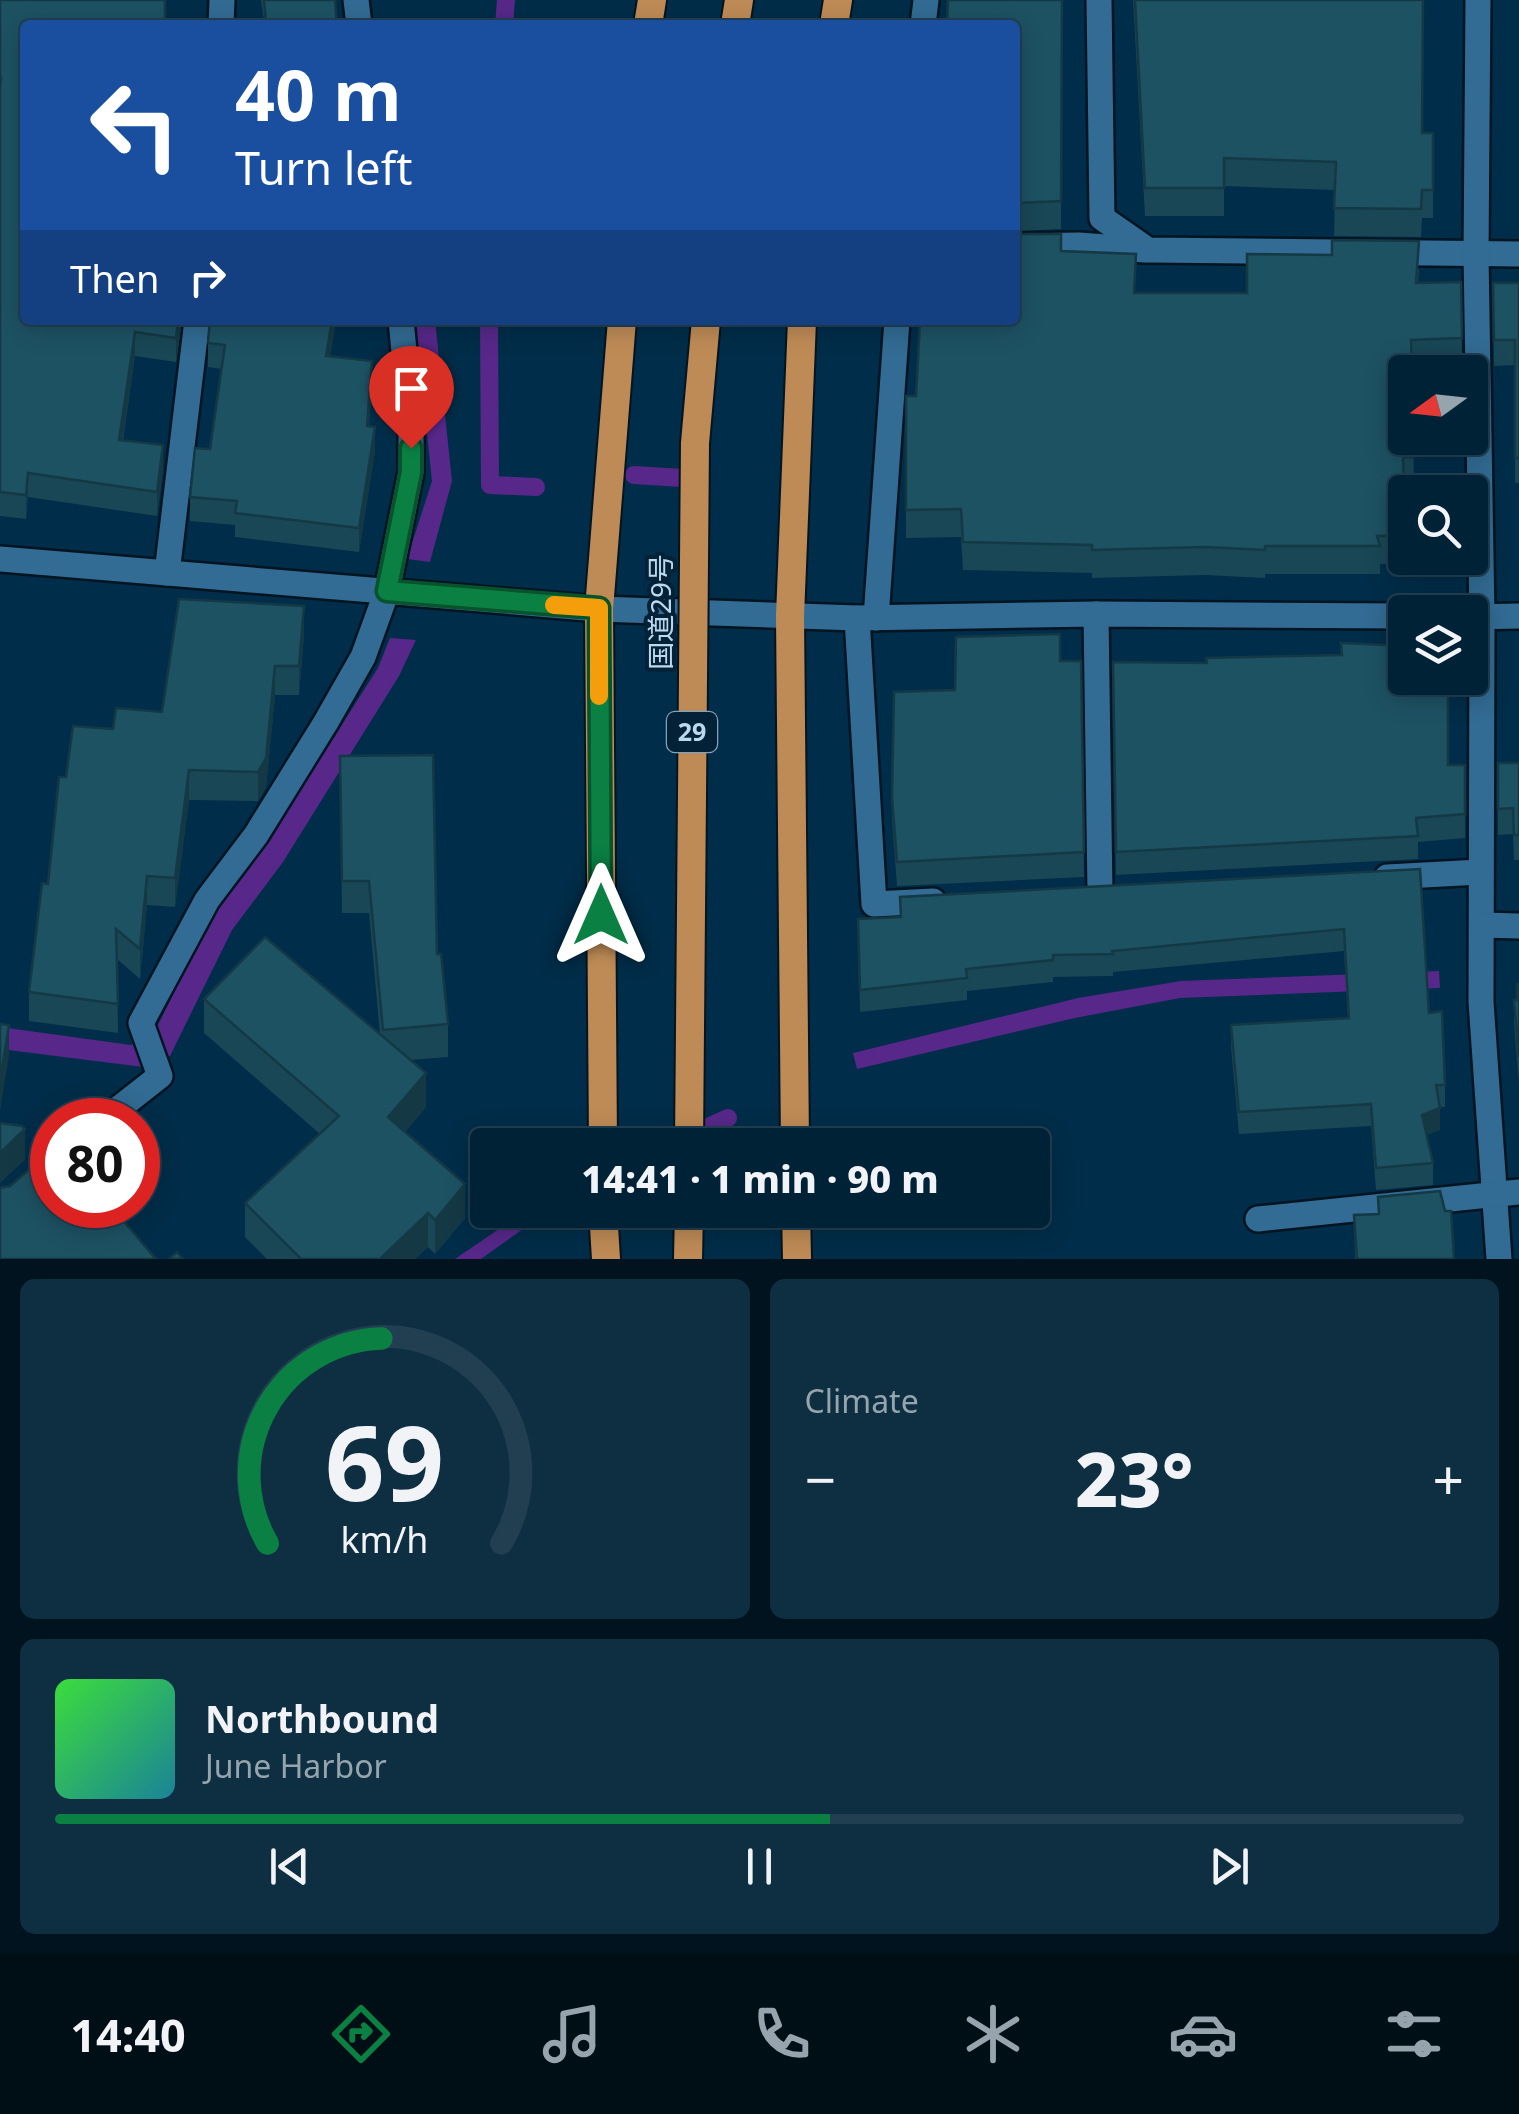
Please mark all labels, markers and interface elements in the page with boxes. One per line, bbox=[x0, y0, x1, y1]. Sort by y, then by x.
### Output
text: 40 m bbox=[235, 46, 402, 142]
icon: left bbox=[70, 60, 200, 190]
text: Turn left bbox=[235, 137, 412, 198]
icon: right bbox=[180, 250, 235, 305]
text: Then bbox=[70, 252, 160, 304]
pin bbox=[369, 346, 454, 449]
north arrow bbox=[1388, 355, 1488, 455]
map controls bbox=[1388, 355, 1488, 695]
icon: arrive bbox=[384, 361, 439, 416]
button: search bbox=[1388, 475, 1488, 575]
street label: 国道29号 bbox=[641, 554, 679, 670]
button: layers bbox=[1388, 595, 1488, 695]
road number: 29 bbox=[667, 712, 717, 752]
position arrow bbox=[549, 863, 653, 967]
speed limit sign: 80 bbox=[30, 1098, 160, 1228]
text: 14:41 · 1 min · 90 m bbox=[581, 1152, 939, 1204]
text: Climate bbox=[805, 1379, 919, 1422]
text: 69 bbox=[325, 1390, 444, 1531]
text: 23° bbox=[1075, 1427, 1193, 1529]
text: − bbox=[805, 1441, 836, 1516]
text: + bbox=[1433, 1441, 1464, 1516]
text: km/h bbox=[341, 1515, 429, 1563]
text: Northbound bbox=[205, 1692, 439, 1744]
text: June Harbor bbox=[205, 1744, 387, 1787]
icon: previous bbox=[262, 1839, 317, 1894]
icon: pause bbox=[732, 1839, 787, 1894]
icon: next bbox=[1202, 1839, 1257, 1894]
icon: directions bbox=[326, 1999, 396, 2069]
icon: music bbox=[537, 1999, 607, 2069]
icon: phone bbox=[747, 1999, 817, 2069]
icon: climate bbox=[958, 1999, 1028, 2069]
icon: car bbox=[1168, 1999, 1238, 2069]
icon: filters bbox=[1379, 1999, 1449, 2069]
text: 14:40 bbox=[70, 2004, 186, 2065]

